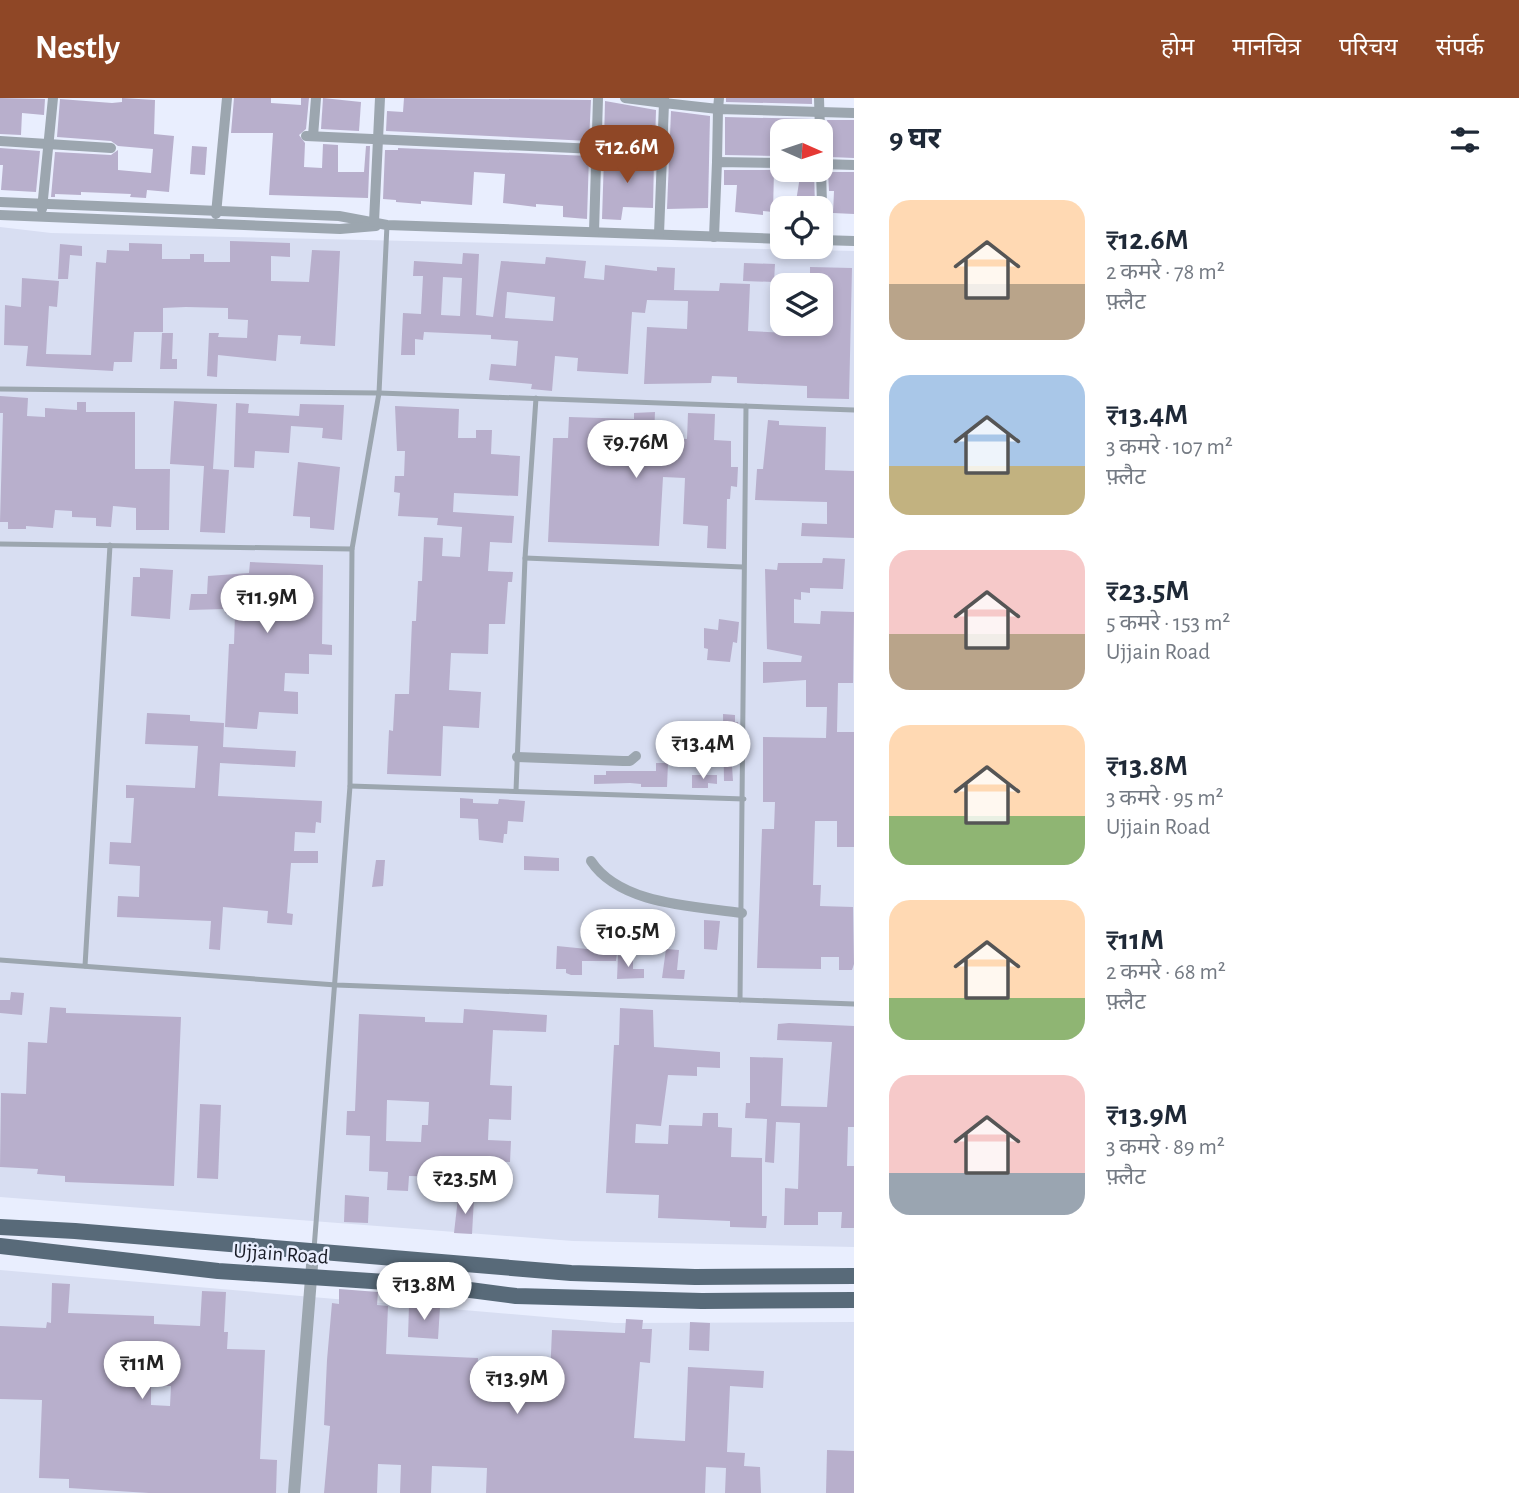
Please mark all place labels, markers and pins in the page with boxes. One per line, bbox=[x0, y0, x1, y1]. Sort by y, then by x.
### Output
pin: ₹12.6M bbox=[570, 126, 684, 185]
pin: ₹9.76M bbox=[579, 420, 693, 480]
pin: ₹11.9M bbox=[210, 575, 324, 635]
pin: ₹13.4M bbox=[646, 722, 760, 781]
pin: ₹10.5M bbox=[571, 910, 685, 969]
pin: ₹23.5M bbox=[408, 1156, 522, 1216]
pin: ₹13.8M bbox=[367, 1262, 481, 1322]
pin: ₹11M bbox=[101, 1342, 183, 1401]
pin: ₹13.9M bbox=[460, 1356, 574, 1416]

